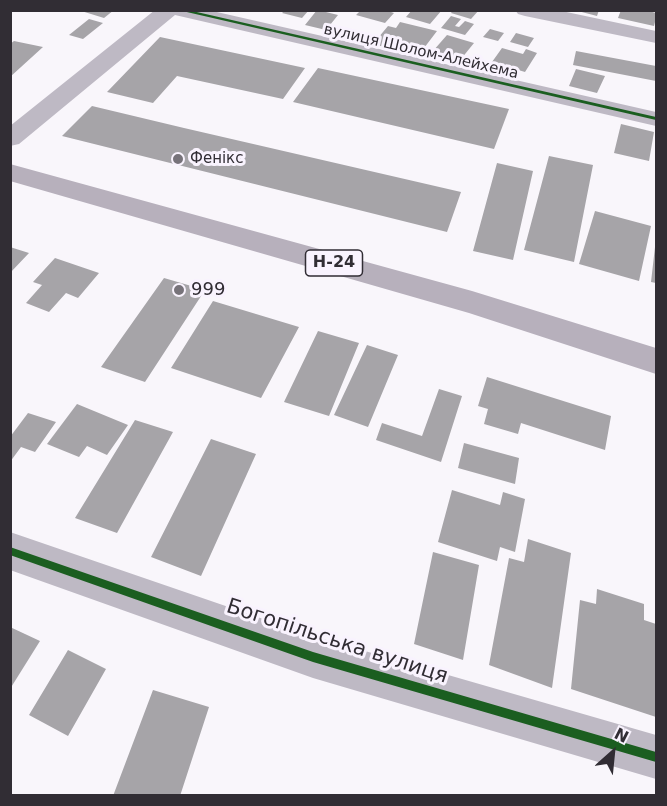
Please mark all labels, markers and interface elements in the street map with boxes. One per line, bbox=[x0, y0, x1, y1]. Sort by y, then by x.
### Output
street label: вулиця Шолом-Алейхема bbox=[322, 21, 520, 83]
place label: Фенікс bbox=[190, 150, 243, 168]
marker: Фенікс bbox=[171, 152, 185, 166]
road number: Н-24 bbox=[306, 250, 362, 276]
place label: 999 bbox=[191, 279, 225, 301]
marker: 999 bbox=[172, 283, 186, 297]
street label: Богопільська вулиця bbox=[223, 594, 451, 690]
north arrow bbox=[583, 722, 643, 782]
text: N bbox=[611, 724, 632, 747]

